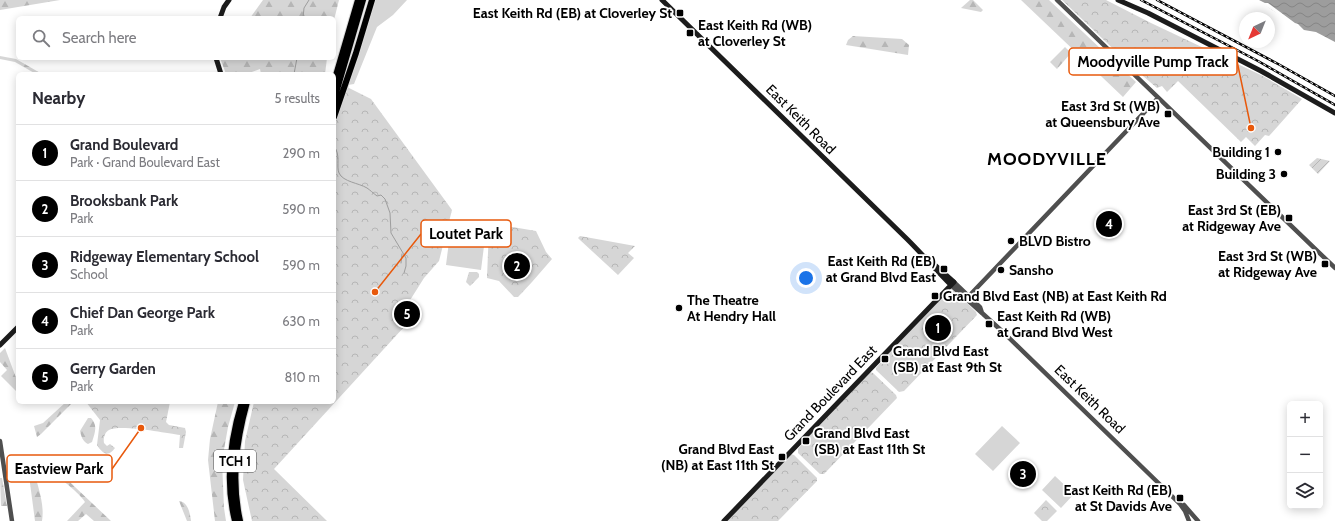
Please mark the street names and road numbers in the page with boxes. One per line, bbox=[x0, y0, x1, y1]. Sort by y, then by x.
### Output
street label: East Keith Road bbox=[762, 80, 840, 158]
street label: Grand Boulevard East bbox=[780, 341, 881, 445]
street label: East Keith Road bbox=[1051, 361, 1129, 437]
road number: TCH 1 bbox=[214, 450, 256, 472]

